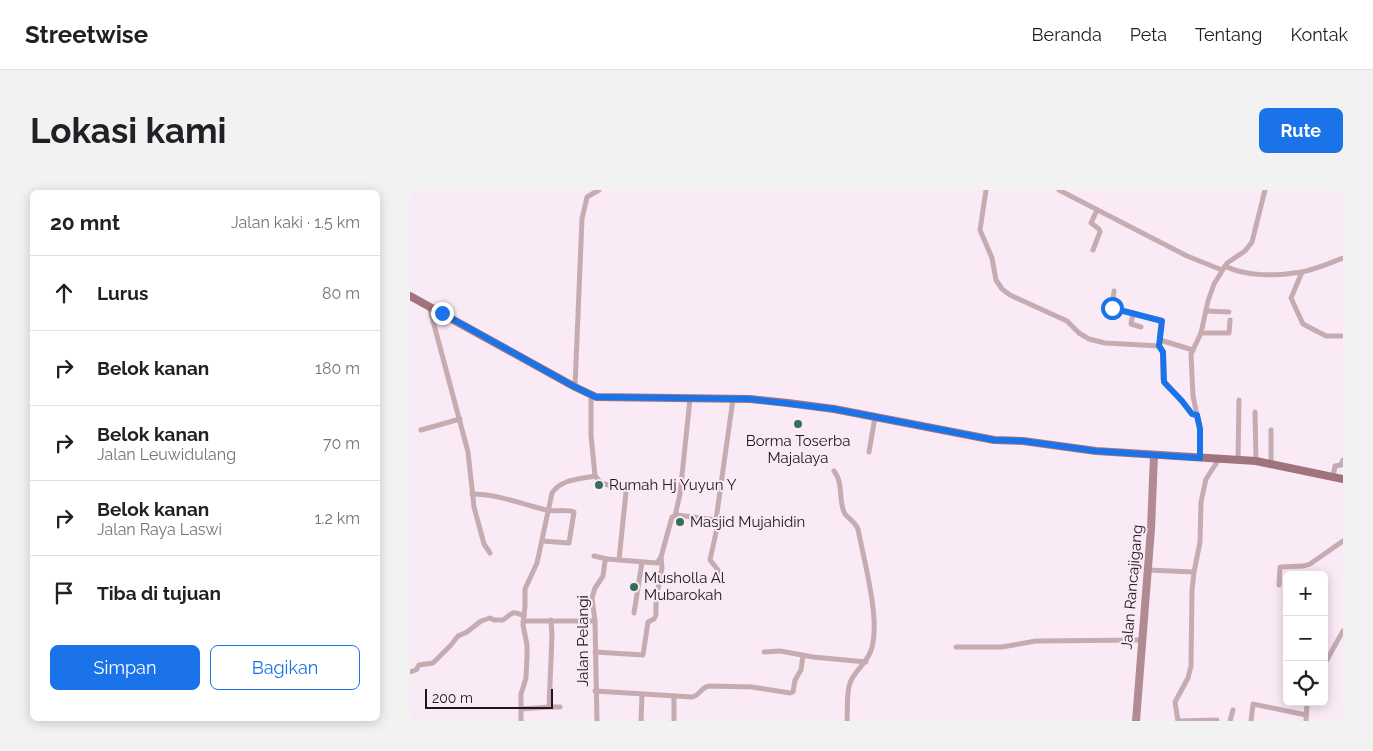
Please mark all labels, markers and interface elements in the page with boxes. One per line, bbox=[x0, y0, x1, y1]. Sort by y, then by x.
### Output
text: Streetwise bbox=[25, 20, 148, 49]
text: Beranda bbox=[1032, 24, 1102, 45]
text: Peta bbox=[1130, 24, 1167, 45]
text: Tentang bbox=[1195, 24, 1262, 45]
text: Kontak bbox=[1290, 24, 1348, 45]
button: Rute bbox=[1259, 108, 1343, 153]
text: Lokasi kami bbox=[30, 110, 227, 151]
text: 20 mnt bbox=[50, 210, 120, 235]
text: Jalan kaki · 1.5 km bbox=[231, 213, 360, 232]
icon: ahead bbox=[50, 279, 78, 307]
text: Lurus bbox=[97, 282, 148, 304]
text: 80 m bbox=[322, 284, 360, 303]
route start bbox=[1101, 297, 1124, 320]
route end bbox=[431, 302, 454, 325]
icon: right bbox=[50, 354, 78, 382]
text: Belok kanan bbox=[97, 357, 209, 379]
text: 180 m bbox=[315, 359, 360, 378]
marker: Borma Toserba Majalaya bbox=[792, 418, 804, 430]
text: Belok kanan bbox=[97, 423, 209, 445]
icon: right bbox=[50, 429, 78, 457]
place label: Borma Toserba Majalaya bbox=[746, 432, 850, 467]
text: 70 m bbox=[323, 434, 360, 453]
text: Jalan Leuwidulang bbox=[97, 445, 236, 464]
place label: Rumah Hj Yuyun Y bbox=[609, 476, 737, 494]
marker: Rumah Hj Yuyun Y bbox=[593, 479, 605, 491]
text: Belok kanan bbox=[97, 498, 209, 520]
icon: right bbox=[50, 504, 78, 532]
text: 1.2 km bbox=[315, 509, 360, 528]
place label: Masjid Mujahidin bbox=[690, 513, 805, 531]
marker: Masjid Mujahidin bbox=[674, 516, 686, 528]
text: Jalan Raya Laswi bbox=[97, 520, 222, 539]
street label: Jalan Rancajigang bbox=[1118, 524, 1146, 650]
place label: Musholla Al Mubarokah bbox=[644, 569, 726, 604]
map controls bbox=[1283, 571, 1328, 706]
button: + bbox=[1283, 571, 1328, 616]
icon: arrive bbox=[50, 579, 78, 607]
marker: Musholla Al Mubarokah bbox=[628, 581, 640, 593]
text: Tiba di tujuan bbox=[97, 582, 221, 604]
street label: Jalan Pelangi bbox=[574, 595, 592, 687]
button: − bbox=[1283, 616, 1328, 661]
button: Simpan bbox=[50, 645, 200, 690]
button: Bagikan bbox=[210, 645, 360, 690]
button: locate bbox=[1283, 661, 1328, 706]
scale bar bbox=[425, 686, 552, 709]
text: 200 m bbox=[432, 690, 473, 706]

